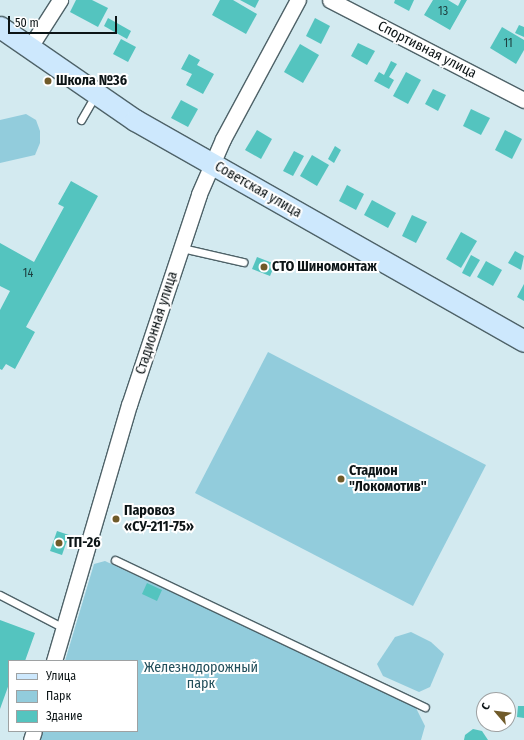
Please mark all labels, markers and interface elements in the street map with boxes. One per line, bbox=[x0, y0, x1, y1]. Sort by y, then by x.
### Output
house number: 13 bbox=[438, 5, 448, 19]
scale bar bbox=[10, 8, 119, 34]
text: 50 m bbox=[15, 16, 39, 30]
street label: Спортивная улица bbox=[375, 18, 479, 82]
house number: 11 bbox=[503, 37, 513, 51]
place label: Школа №36 bbox=[56, 73, 127, 89]
marker: Школа №36 bbox=[43, 76, 53, 86]
street label: Советская улица bbox=[212, 158, 304, 222]
place label: СТО Шиномонтаж bbox=[272, 259, 377, 275]
marker: СТО Шиномонтаж bbox=[259, 262, 269, 272]
house number: 14 bbox=[23, 267, 33, 281]
street label: Стадионная улица bbox=[132, 269, 182, 377]
place label: Стадион "Локомотив" bbox=[349, 463, 427, 496]
marker: Стадион "Локомотив" bbox=[336, 474, 346, 484]
place label: Паровоз «СУ-211-75» bbox=[124, 503, 194, 536]
marker: Паровоз «СУ-211-75» bbox=[111, 514, 121, 524]
place label: ТП-26 bbox=[67, 535, 101, 551]
marker: ТП-26 bbox=[54, 538, 64, 548]
legend bbox=[8, 660, 138, 732]
park label: Железнодорожный парк bbox=[144, 660, 258, 692]
text: Улица bbox=[46, 669, 76, 683]
text: Парк bbox=[46, 689, 71, 703]
north arrow bbox=[476, 692, 516, 732]
text: С bbox=[479, 701, 493, 712]
text: Здание bbox=[46, 709, 82, 723]

